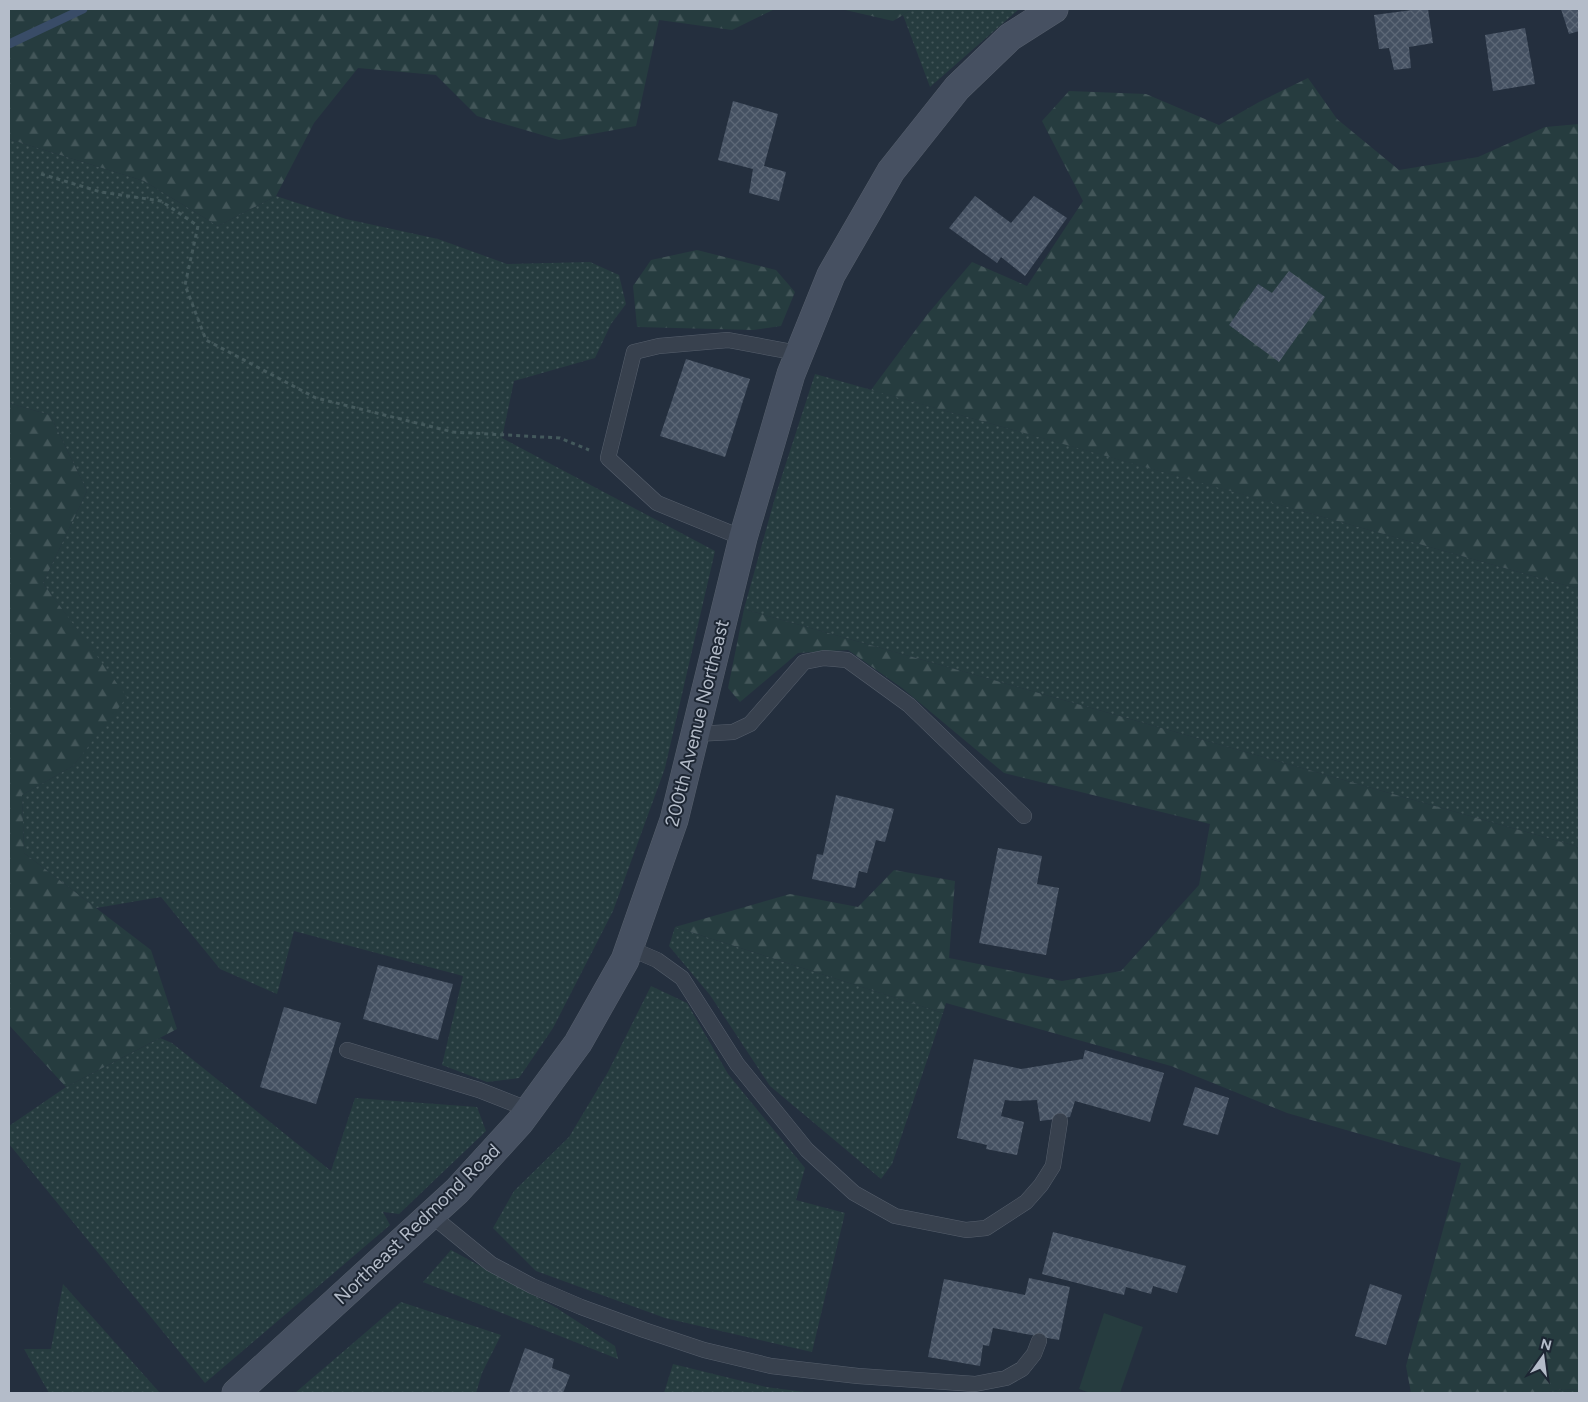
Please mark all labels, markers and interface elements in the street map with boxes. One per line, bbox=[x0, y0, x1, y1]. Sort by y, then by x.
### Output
street label: 200th Avenue Northeast bbox=[660, 617, 734, 829]
street label: Northeast Redmond Road bbox=[329, 1139, 505, 1309]
north arrow bbox=[1518, 1332, 1568, 1382]
text: N bbox=[1539, 1335, 1553, 1354]

